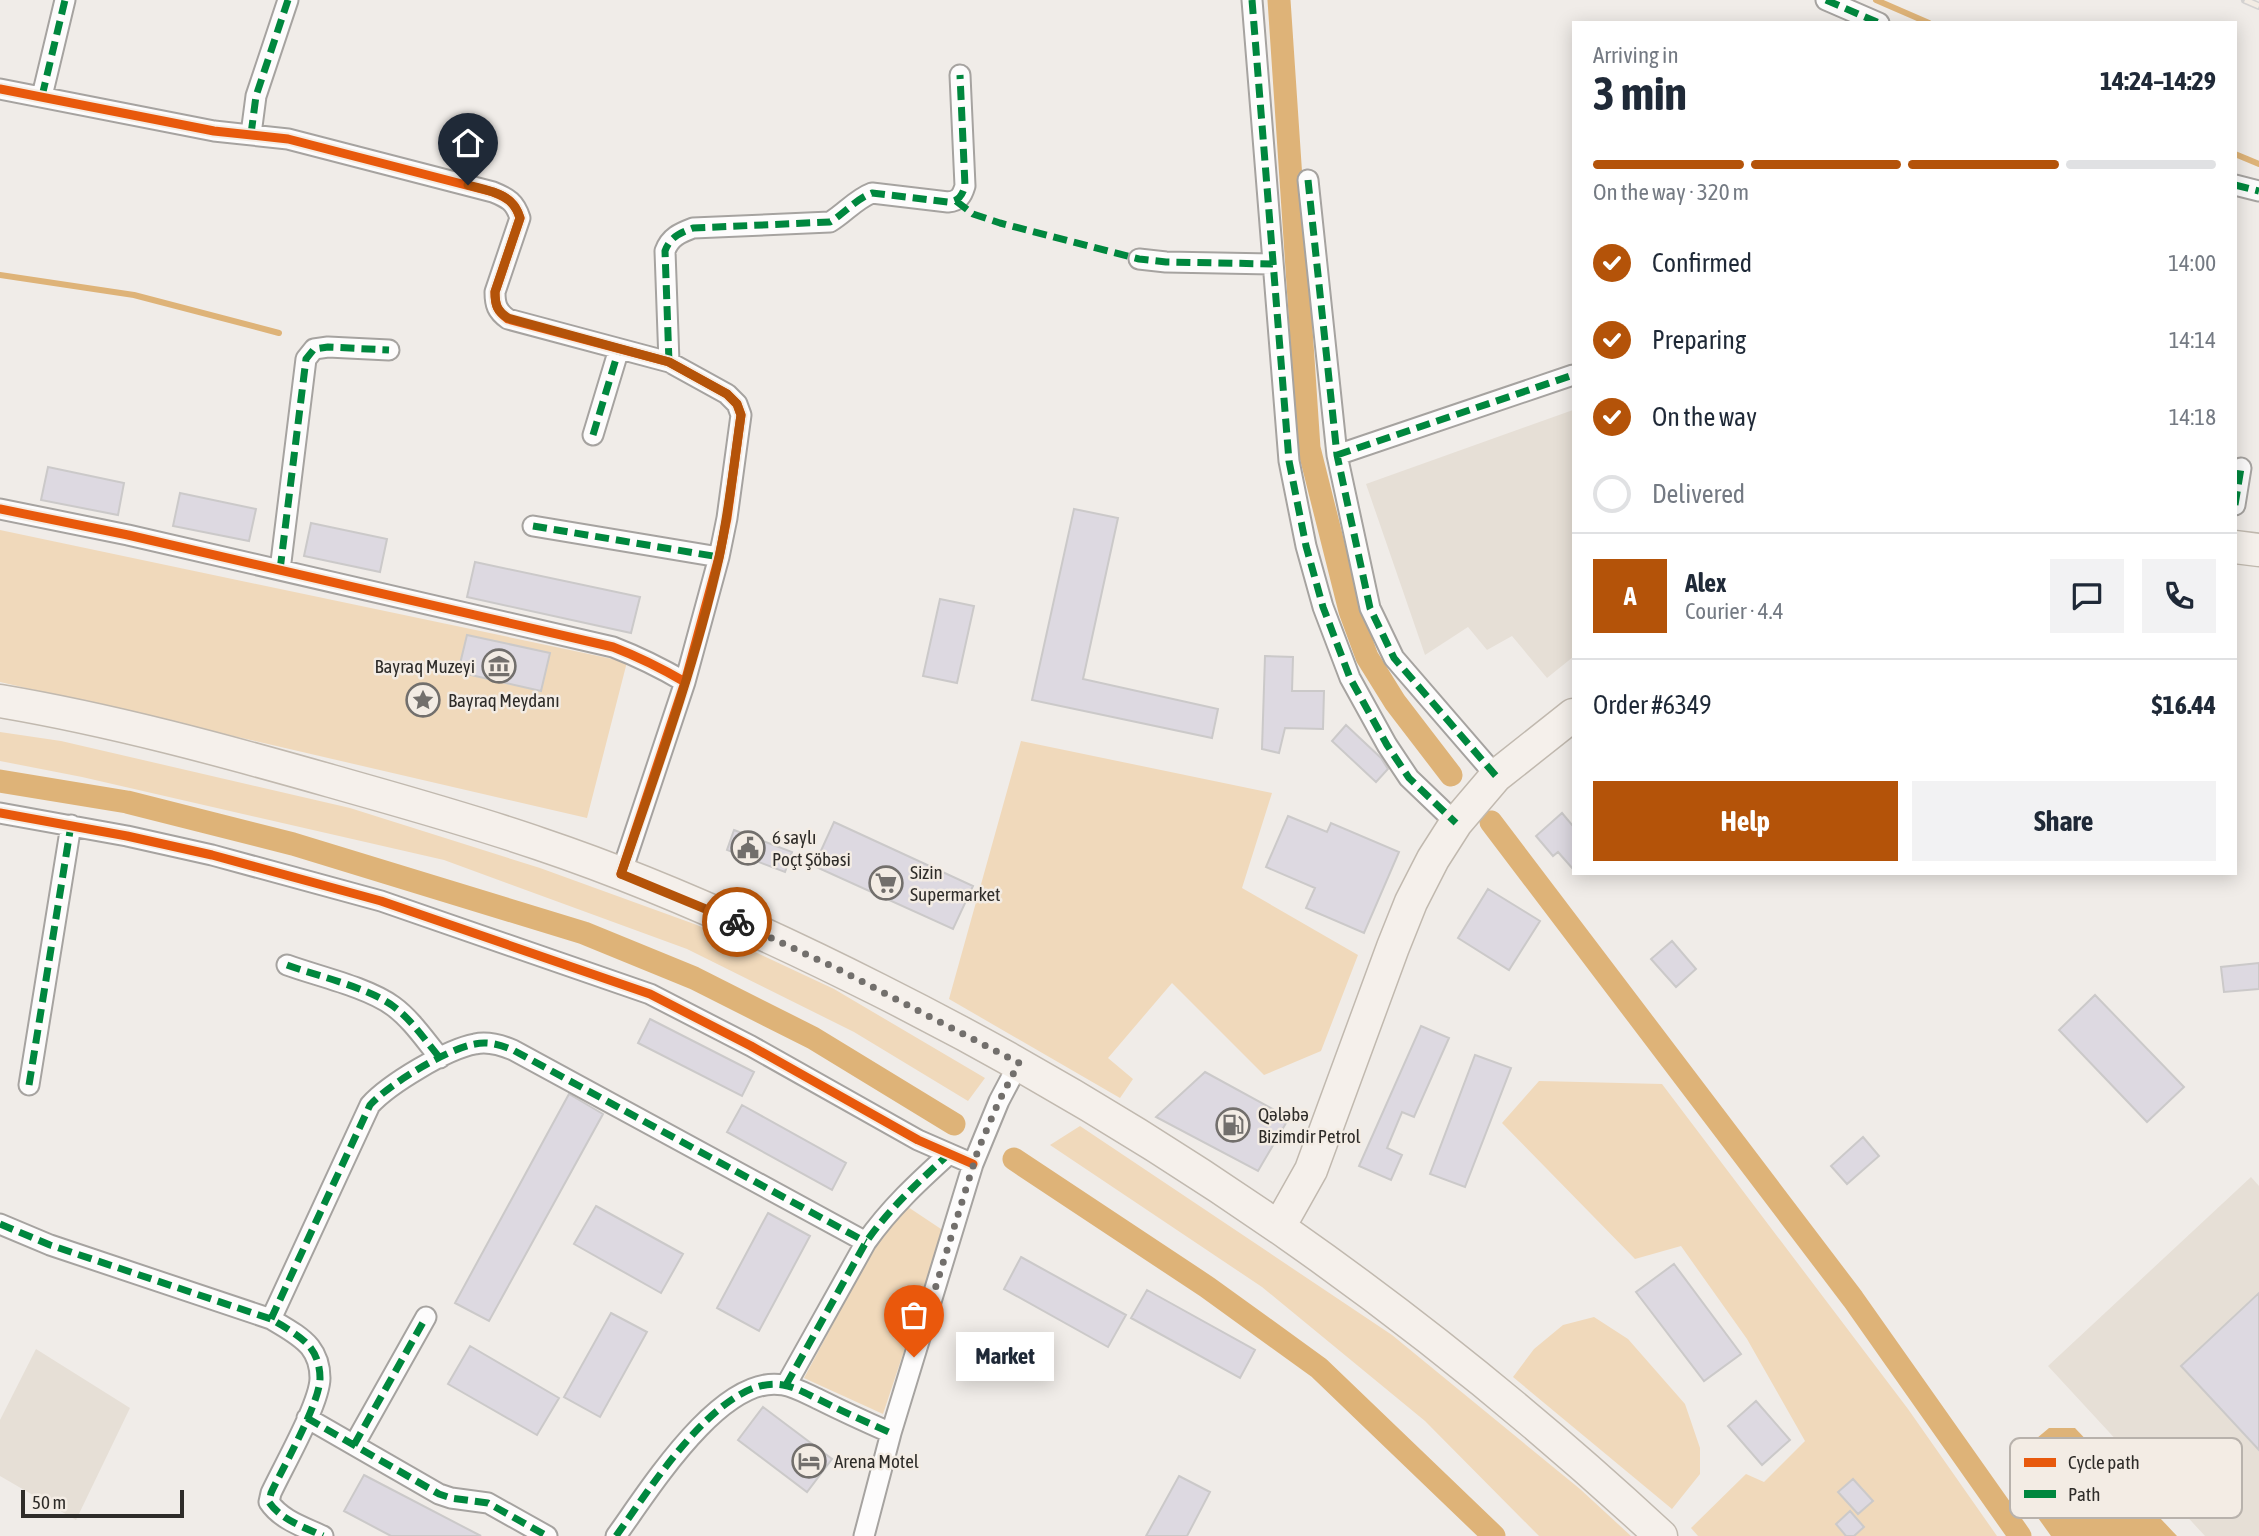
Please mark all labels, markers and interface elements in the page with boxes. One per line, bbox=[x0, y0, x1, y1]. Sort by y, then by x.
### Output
text: Arriving in bbox=[1593, 42, 1679, 68]
text: 14:24–14:29 bbox=[2100, 66, 2216, 96]
text: 3 min bbox=[1593, 67, 1687, 120]
pin bbox=[438, 113, 498, 185]
icon: home bbox=[449, 124, 487, 162]
text: On the way · 320 m bbox=[1593, 179, 1749, 205]
icon: check bbox=[1593, 244, 1631, 282]
text: Confirmed bbox=[1652, 248, 1752, 278]
text: 14:00 bbox=[2168, 250, 2216, 276]
icon: check bbox=[1593, 321, 1631, 359]
text: Preparing bbox=[1652, 325, 1746, 355]
text: 14:14 bbox=[2169, 327, 2216, 353]
icon: check bbox=[1593, 398, 1631, 436]
text: On the way bbox=[1652, 402, 1757, 432]
text: 14:18 bbox=[2169, 404, 2216, 430]
text: Delivered bbox=[1652, 479, 1745, 509]
button: chat bbox=[2050, 559, 2124, 633]
button: phone bbox=[2142, 559, 2216, 633]
text: Alex bbox=[1685, 568, 1726, 598]
text: A bbox=[1624, 581, 1636, 611]
text: Courier · 4.4 bbox=[1685, 598, 1784, 624]
museum icon: Bayraq Muzeyi bbox=[480, 647, 518, 685]
place label: Bayraq Muzeyi bbox=[374, 655, 475, 677]
place icon: Bayraq Meydanı bbox=[404, 681, 442, 719]
place label: Bayraq Meydanı bbox=[448, 689, 560, 711]
text: Order #6349 bbox=[1593, 690, 1712, 720]
text: $16.44 bbox=[2152, 690, 2216, 720]
button: Help bbox=[1593, 781, 1898, 861]
button: Share bbox=[1912, 781, 2216, 861]
place label: 6 saylı Poçt Şöbəsi bbox=[772, 826, 851, 870]
public building icon: 6 saylı Poçt Şöbəsi bbox=[729, 829, 767, 867]
place label: Sizin Supermarket bbox=[910, 861, 1001, 905]
supermarket icon: Sizin Supermarket bbox=[867, 864, 905, 902]
courier bbox=[702, 887, 772, 957]
icon: bike bbox=[718, 903, 756, 941]
place label: Qələbə Bizimdir Petrol bbox=[1258, 1103, 1361, 1147]
fuel station icon: Qələbə Bizimdir Petrol bbox=[1214, 1106, 1252, 1144]
pin bbox=[884, 1285, 944, 1357]
icon: bag bbox=[895, 1296, 933, 1334]
callout: Market bbox=[956, 1332, 1054, 1382]
text: Market bbox=[975, 1343, 1035, 1369]
legend bbox=[2010, 1438, 2242, 1518]
hotel icon: Arena Motel bbox=[790, 1442, 828, 1480]
place label: Arena Motel bbox=[834, 1450, 919, 1472]
text: Cycle path bbox=[2068, 1451, 2140, 1473]
text: Path bbox=[2068, 1483, 2100, 1505]
scale bar bbox=[21, 1487, 184, 1519]
text: 50 m bbox=[32, 1491, 66, 1513]

